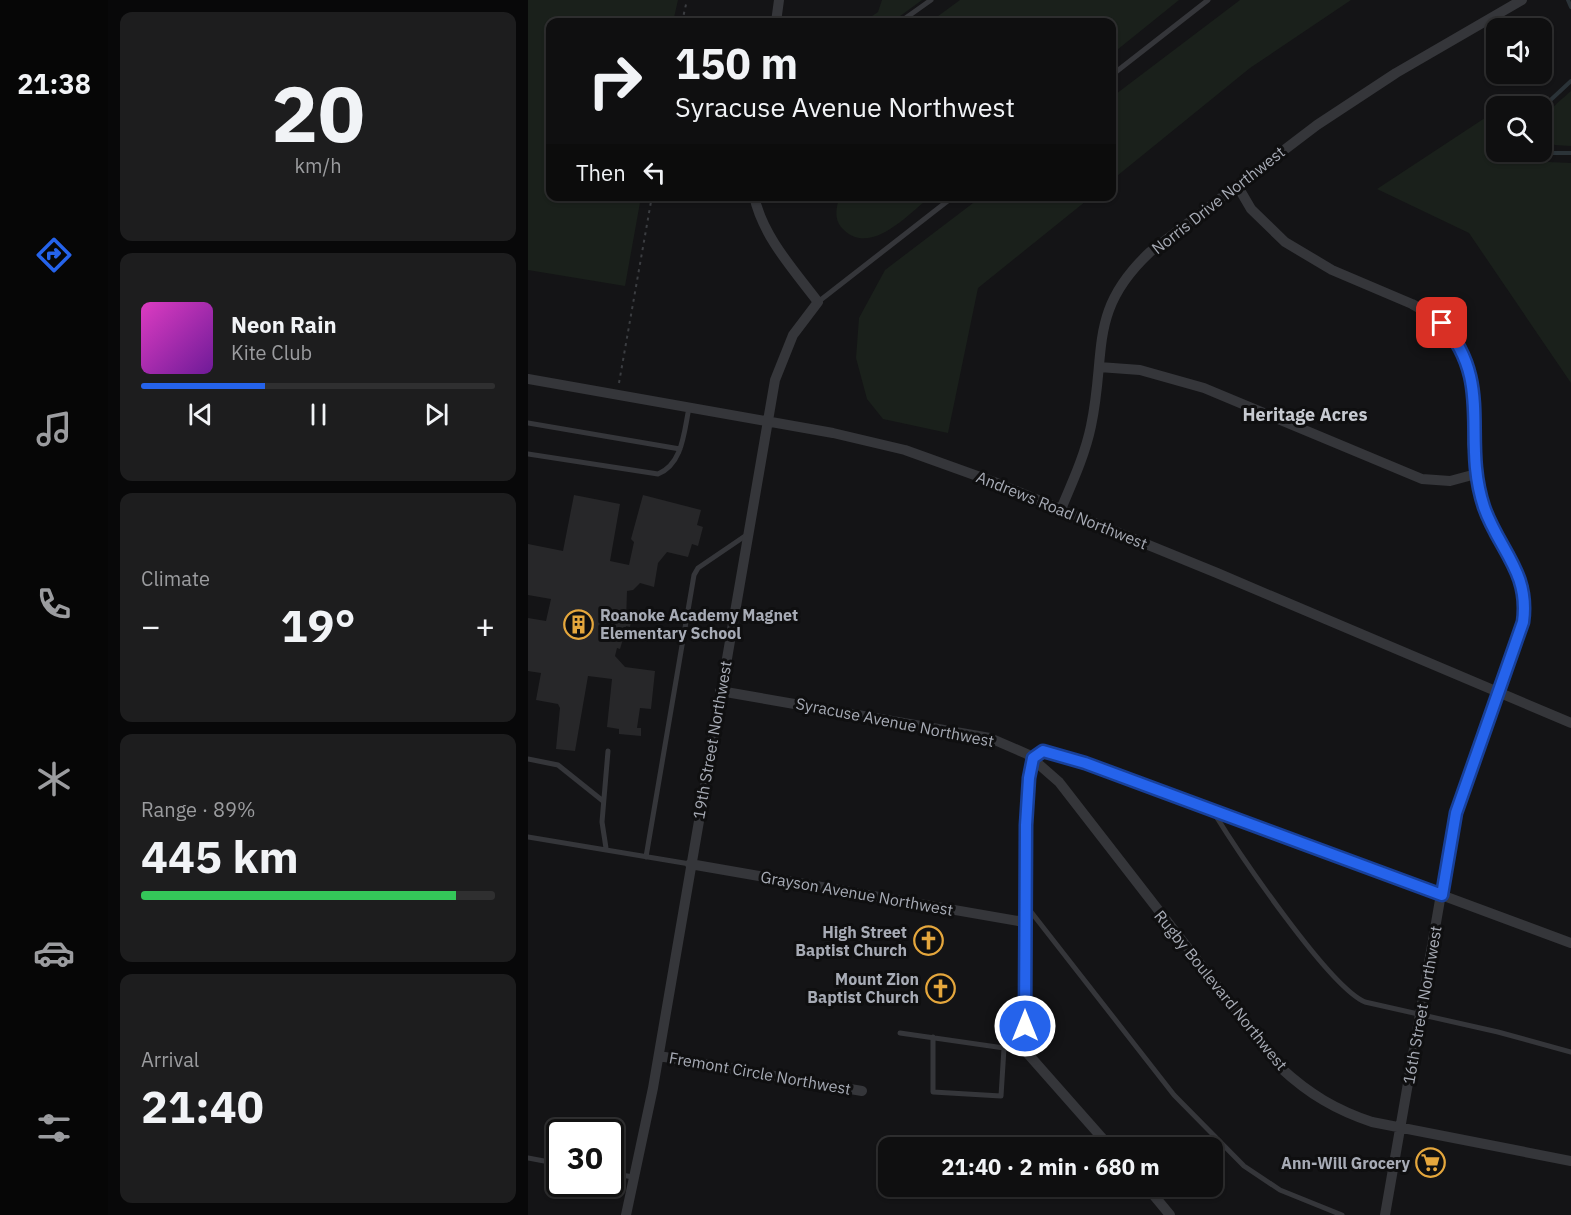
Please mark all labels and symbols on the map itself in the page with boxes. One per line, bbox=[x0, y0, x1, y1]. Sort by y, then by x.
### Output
street label: Norris Drive Northwest bbox=[1147, 142, 1289, 258]
pin bbox=[1416, 297, 1467, 348]
district label: Heritage Acres bbox=[1243, 403, 1367, 426]
street label: Andrews Road Northwest bbox=[974, 467, 1150, 553]
place label: Roanoke Academy Magnet Elementary School bbox=[600, 605, 798, 643]
building icon: Roanoke Academy Magnet Elementary School bbox=[563, 608, 595, 640]
street label: 19th Street Northwest bbox=[688, 659, 736, 821]
street label: Syracuse Avenue Northwest bbox=[794, 693, 996, 751]
street label: Grayson Avenue Northwest bbox=[759, 866, 955, 920]
street label: Rugby Boulevard Northwest bbox=[1150, 906, 1292, 1074]
place label: High Street Baptist Church bbox=[795, 922, 907, 960]
street label: 16th Street Northwest bbox=[1398, 924, 1446, 1086]
church icon: High Street Baptist Church bbox=[912, 925, 944, 957]
place label: Mount Zion Baptist Church bbox=[807, 969, 919, 1007]
church icon: Mount Zion Baptist Church bbox=[924, 972, 956, 1004]
position arrow bbox=[993, 994, 1057, 1058]
street label: Fremont Circle Northwest bbox=[667, 1047, 853, 1099]
speed limit sign: 30 bbox=[546, 1119, 624, 1197]
supermarket icon: Ann-Will Grocery bbox=[1415, 1147, 1447, 1179]
place label: Ann-Will Grocery bbox=[1281, 1153, 1410, 1173]

